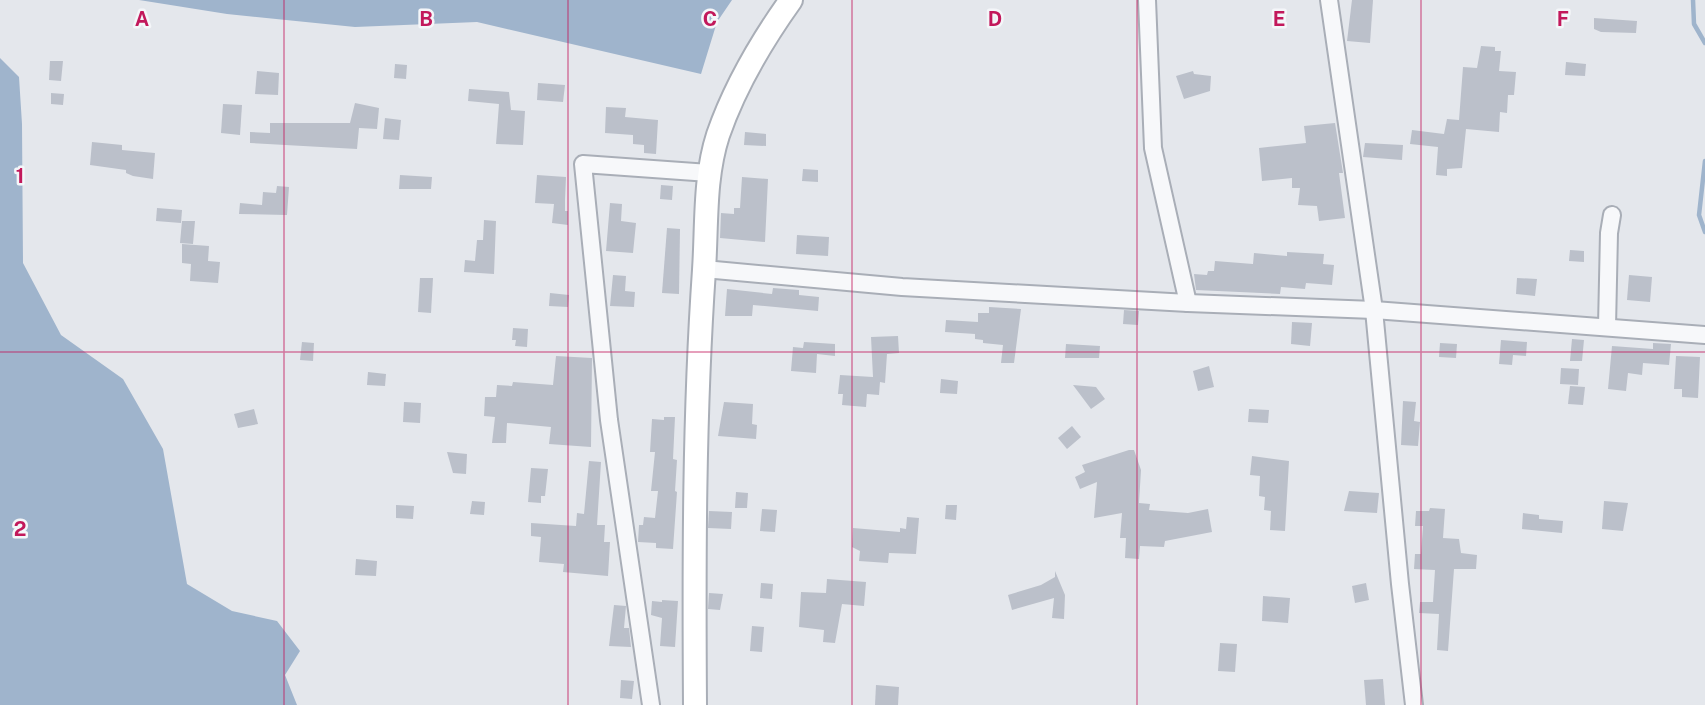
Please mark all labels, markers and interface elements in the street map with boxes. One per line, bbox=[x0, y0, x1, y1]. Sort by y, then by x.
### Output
text: A bbox=[135, 7, 149, 31]
text: B bbox=[419, 7, 433, 31]
text: C bbox=[703, 7, 717, 31]
text: D bbox=[988, 7, 1002, 31]
text: E bbox=[1273, 7, 1285, 31]
text: F bbox=[1557, 7, 1569, 31]
text: 1 bbox=[16, 164, 24, 188]
text: 2 bbox=[14, 517, 26, 541]

